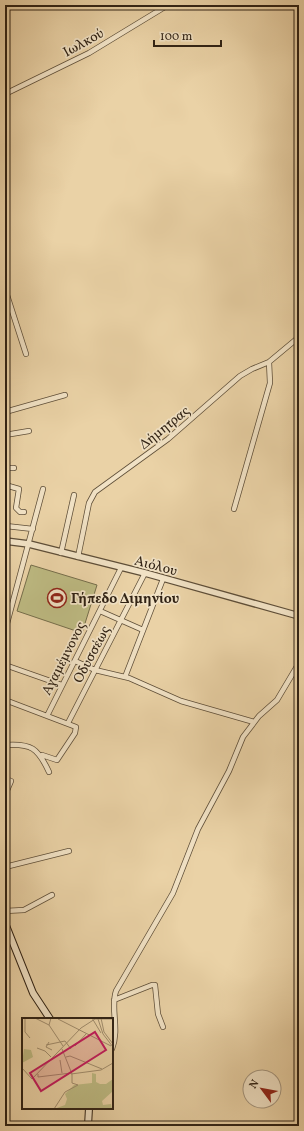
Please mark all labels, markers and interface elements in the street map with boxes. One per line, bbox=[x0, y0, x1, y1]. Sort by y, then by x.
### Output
scale bar bbox=[154, 22, 221, 48]
street label: Ιωλκού bbox=[60, 24, 108, 62]
text: 100 m bbox=[160, 29, 193, 45]
street label: Δήμητρας bbox=[136, 402, 194, 454]
street label: Αιόλου bbox=[132, 552, 179, 581]
sports icon: Γήπεδο Διμηνίου bbox=[46, 587, 68, 609]
place label: Γήπεδο Διμηνίου bbox=[71, 590, 179, 609]
street label: Αγαμέμνονος bbox=[38, 619, 91, 699]
street label: Οδυσσέως bbox=[69, 623, 115, 687]
inset map bbox=[22, 1018, 113, 1109]
north arrow bbox=[242, 1069, 282, 1109]
text: N bbox=[246, 1077, 263, 1092]

